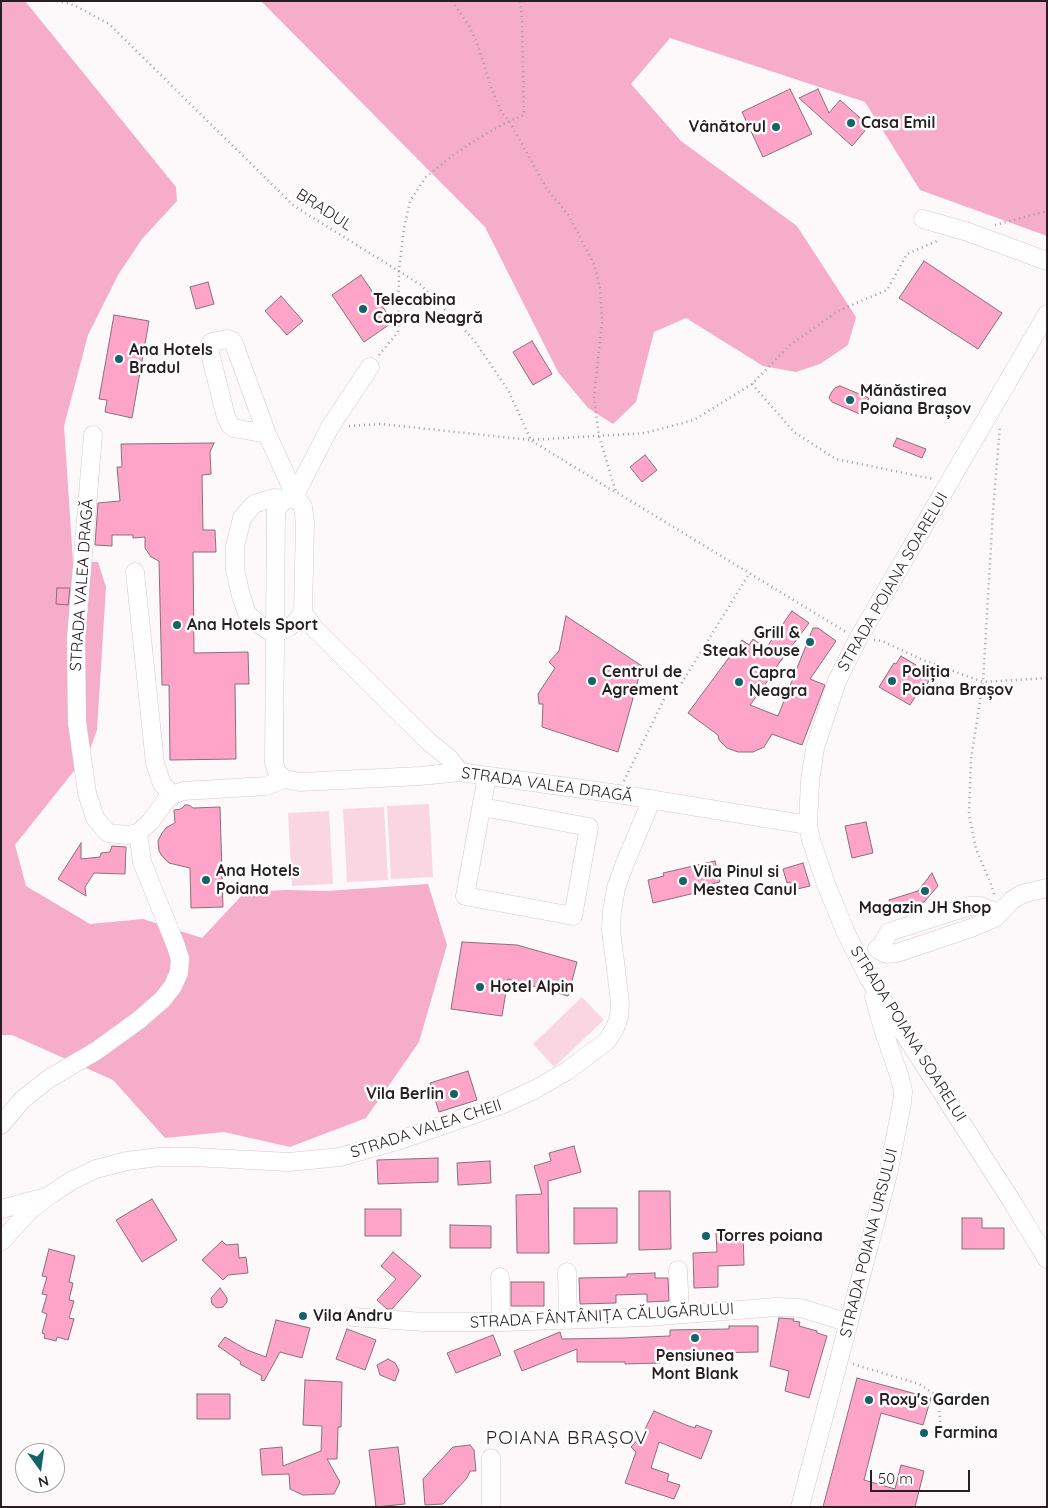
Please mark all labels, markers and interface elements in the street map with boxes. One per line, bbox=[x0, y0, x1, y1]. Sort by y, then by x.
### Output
place label: Casa Emil bbox=[861, 113, 935, 133]
place label: Vânătorul bbox=[689, 117, 766, 137]
marker: Casa Emil bbox=[845, 117, 857, 129]
marker: Vânătorul bbox=[770, 121, 782, 133]
street label: BRADUL bbox=[292, 185, 356, 235]
place label: Telecabina Capra Neagră bbox=[373, 290, 483, 328]
marker: Telecabina Capra Neagră bbox=[357, 303, 369, 315]
place label: Ana Hotels Bradul bbox=[129, 340, 213, 378]
marker: Ana Hotels Bradul bbox=[113, 353, 125, 365]
place label: Mănăstirea Poiana Brașov bbox=[860, 381, 971, 419]
marker: Mănăstirea Poiana Brașov bbox=[844, 394, 856, 406]
street label: STRADA POIANA SOARELUI bbox=[834, 489, 952, 675]
street label: STRADA VALEA DRAGĂ bbox=[66, 498, 98, 672]
place label: Ana Hotels Sport bbox=[187, 615, 318, 635]
marker: Ana Hotels Sport bbox=[171, 619, 183, 631]
place label: Grill & Steak House bbox=[703, 623, 800, 661]
marker: Grill & Steak House bbox=[804, 636, 816, 648]
place label: Centrul de Agrement bbox=[602, 662, 682, 700]
place label: Poliția Poiana Brașov bbox=[902, 662, 1013, 700]
place label: Capra Neagra bbox=[749, 663, 807, 701]
marker: Centrul de Agrement bbox=[586, 675, 598, 687]
marker: Poliția Poiana Brașov bbox=[886, 675, 898, 687]
marker: Capra Neagra bbox=[733, 676, 745, 688]
street label: STRADA VALEA DRAGĂ bbox=[460, 763, 634, 807]
place label: Ana Hotels Poiana bbox=[216, 861, 300, 899]
place label: Vila Pinul si Mestea Canul bbox=[693, 862, 797, 900]
marker: Ana Hotels Poiana bbox=[200, 874, 212, 886]
marker: Vila Pinul si Mestea Canul bbox=[677, 875, 689, 887]
marker: Magazin JH Shop bbox=[919, 885, 931, 897]
place label: Magazin JH Shop bbox=[859, 898, 991, 918]
street label: STRADA POIANA SOARELUI bbox=[846, 943, 970, 1125]
place label: Hotel Alpin bbox=[490, 977, 574, 997]
marker: Hotel Alpin bbox=[474, 981, 486, 993]
place label: Vila Berlin bbox=[366, 1084, 444, 1104]
marker: Vila Berlin bbox=[448, 1088, 460, 1100]
street label: STRADA VALEA CHEII bbox=[348, 1096, 504, 1162]
street label: STRADA POIANA URSULUI bbox=[836, 1146, 902, 1340]
place label: Torres poiana bbox=[716, 1226, 823, 1246]
marker: Torres poiana bbox=[700, 1230, 712, 1242]
street label: STRADA FÂNTÂNIȚA CĂLUGĂRULUI bbox=[469, 1299, 735, 1333]
place label: Vila Andru bbox=[313, 1306, 393, 1326]
marker: Vila Andru bbox=[297, 1310, 309, 1322]
marker: Pensiunea Mont Blank bbox=[689, 1332, 701, 1344]
place label: Pensiunea Mont Blank bbox=[651, 1346, 739, 1384]
place label: Roxy's Garden bbox=[879, 1390, 990, 1410]
marker: Roxy's Garden bbox=[863, 1394, 875, 1406]
place label: Farmina bbox=[934, 1423, 998, 1443]
district label: POIANA BRAȘOV bbox=[484, 1427, 650, 1449]
marker: Farmina bbox=[918, 1427, 930, 1439]
north arrow bbox=[15, 1443, 65, 1493]
scale bar bbox=[873, 1460, 973, 1492]
text: 50 m bbox=[878, 1469, 913, 1488]
text: N bbox=[36, 1472, 51, 1492]

